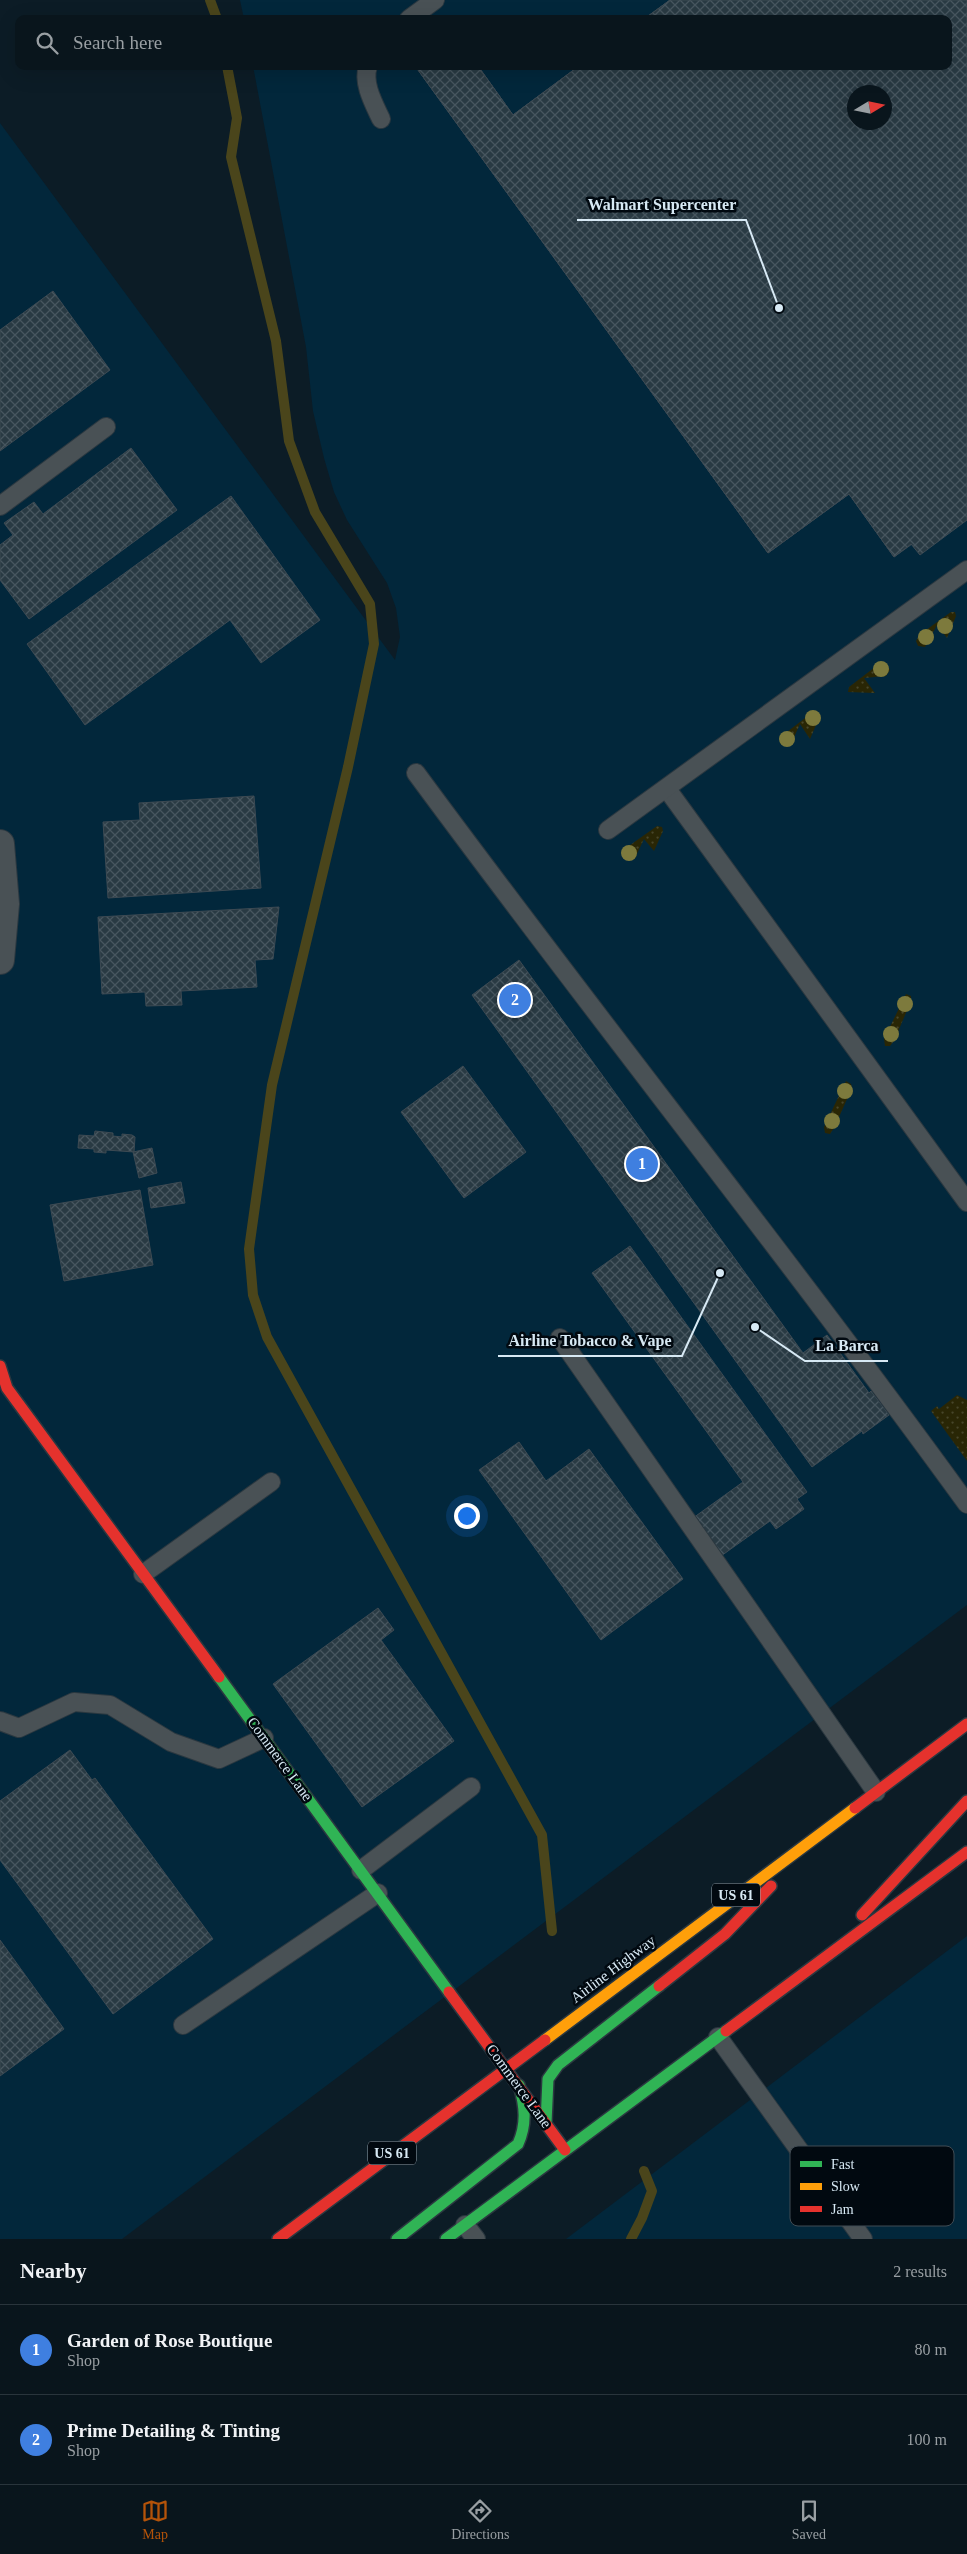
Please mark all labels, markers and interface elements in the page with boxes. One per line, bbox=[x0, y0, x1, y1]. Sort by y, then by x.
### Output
search box bbox=[15, 15, 952, 70]
icon: search bbox=[33, 29, 61, 57]
text: Search here bbox=[73, 32, 162, 53]
north arrow bbox=[847, 85, 892, 130]
callout: Walmart Supercenter bbox=[577, 189, 746, 220]
text: Walmart Supercenter bbox=[588, 196, 736, 214]
pin: 2 bbox=[499, 981, 531, 1019]
pin: 1 bbox=[626, 1145, 658, 1183]
callout: Airline Tobacco & Vape bbox=[498, 1325, 682, 1356]
callout: La Barca bbox=[805, 1330, 888, 1361]
text: Airline Tobacco & Vape bbox=[508, 1332, 672, 1350]
text: La Barca bbox=[815, 1337, 879, 1354]
your location bbox=[454, 1503, 480, 1529]
street label: Commerce Lane bbox=[244, 1714, 316, 1804]
road number: US 61 bbox=[712, 1884, 760, 1906]
street label: Airline Highway bbox=[568, 1932, 659, 2006]
street label: Commerce Lane bbox=[483, 2041, 555, 2131]
road number: US 61 bbox=[368, 2142, 416, 2164]
legend bbox=[790, 2146, 954, 2226]
text: Fast bbox=[831, 2157, 854, 2172]
text: Slow bbox=[831, 2179, 861, 2194]
text: Jam bbox=[831, 2202, 854, 2217]
text: Nearby bbox=[20, 2259, 87, 2283]
text: 2 results bbox=[893, 2263, 947, 2280]
text: Garden of Rose Boutique bbox=[67, 2330, 272, 2351]
text: 1 bbox=[32, 2341, 40, 2358]
text: 80 m bbox=[915, 2341, 947, 2358]
text: Shop bbox=[67, 2352, 100, 2369]
text: Prime Detailing & Tinting bbox=[67, 2420, 280, 2441]
text: 2 bbox=[32, 2431, 40, 2448]
text: 100 m bbox=[907, 2431, 947, 2448]
text: Shop bbox=[67, 2442, 100, 2459]
tab: Map bbox=[141, 2497, 169, 2543]
tab: Directions bbox=[451, 2497, 510, 2543]
tab: Saved bbox=[792, 2497, 826, 2543]

